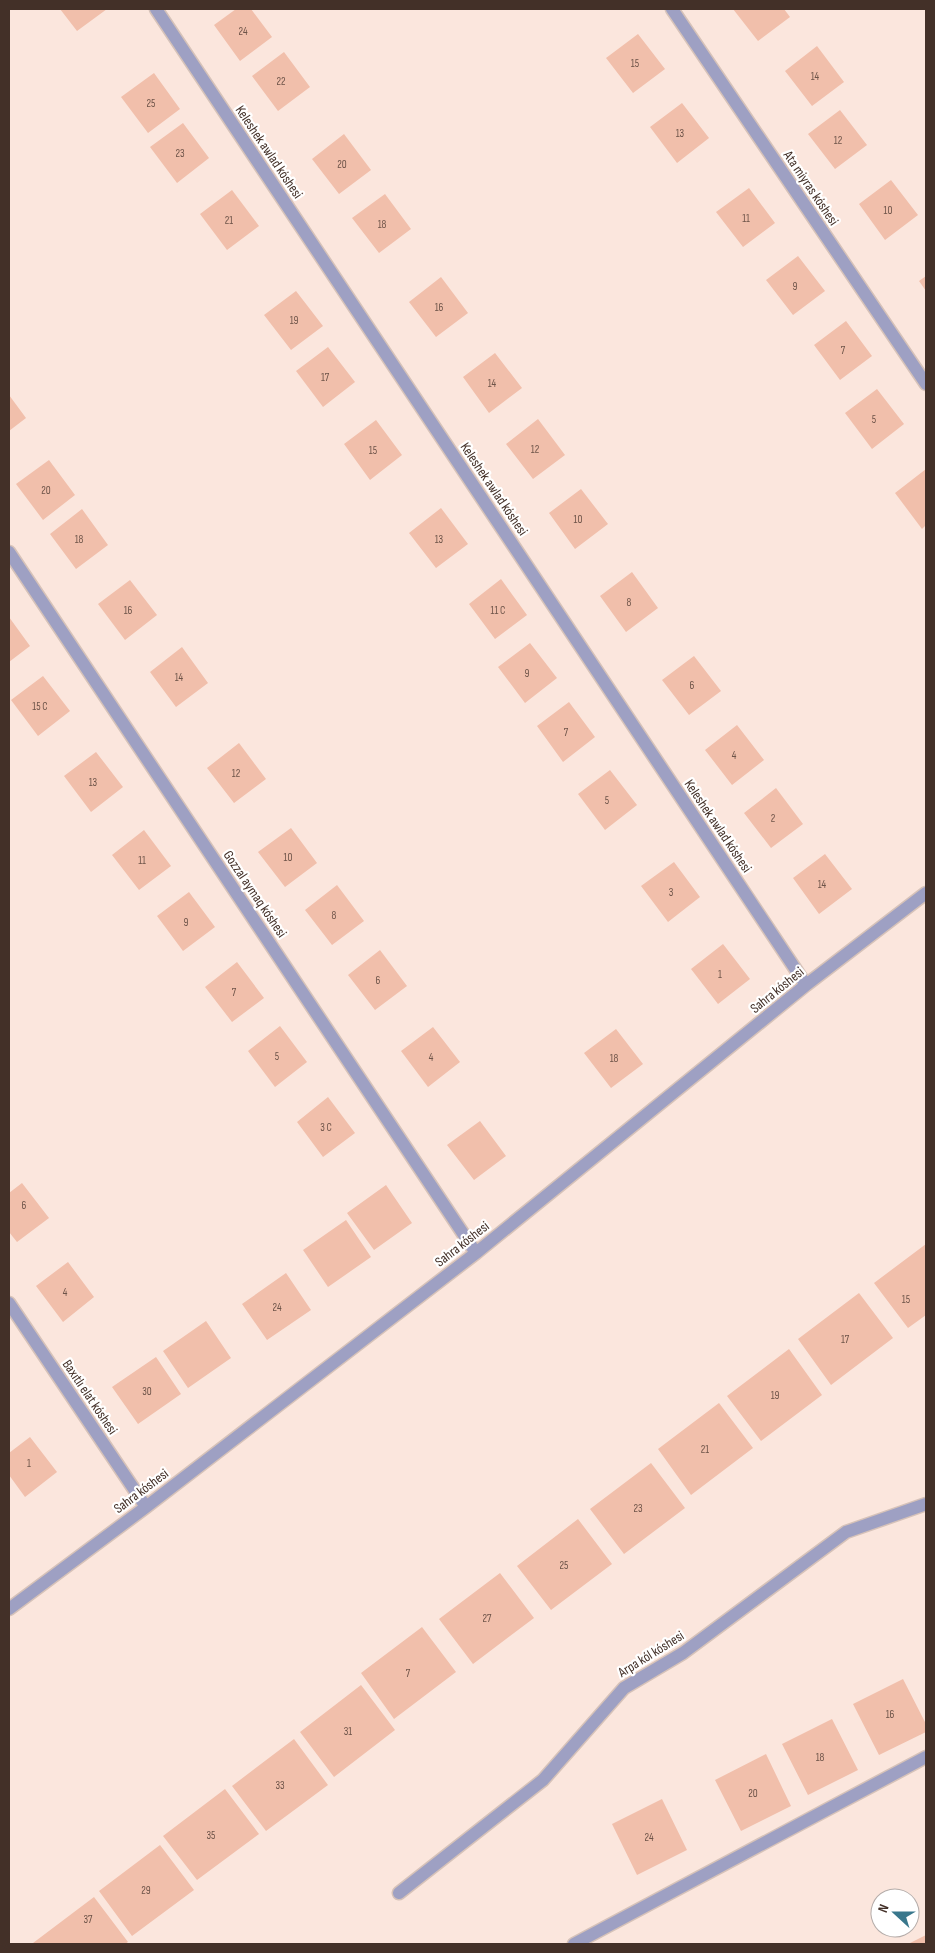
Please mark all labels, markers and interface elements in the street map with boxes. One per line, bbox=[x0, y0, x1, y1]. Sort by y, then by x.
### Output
house number: 24 bbox=[238, 25, 248, 38]
house number: 15 bbox=[631, 57, 639, 70]
house number: 14 bbox=[811, 70, 820, 83]
house number: 22 bbox=[276, 75, 286, 88]
house number: 25 bbox=[147, 97, 155, 110]
street label: Keleshek awlad kóshesi bbox=[232, 102, 306, 202]
house number: 13 bbox=[676, 127, 685, 140]
house number: 12 bbox=[834, 134, 843, 147]
house number: 23 bbox=[175, 147, 185, 160]
street label: Ata miyras kóshesi bbox=[779, 147, 842, 229]
house number: 20 bbox=[337, 158, 347, 171]
house number: 10 bbox=[884, 204, 892, 217]
house number: 11 bbox=[742, 212, 750, 225]
house number: 21 bbox=[225, 214, 233, 227]
house number: 18 bbox=[378, 218, 387, 231]
house number: 9 bbox=[793, 280, 798, 293]
house number: 16 bbox=[435, 301, 444, 314]
house number: 19 bbox=[290, 314, 298, 327]
house number: 7 bbox=[841, 344, 846, 357]
house number: 17 bbox=[321, 371, 330, 384]
house number: 14 bbox=[488, 377, 497, 390]
house number: 5 bbox=[872, 413, 876, 426]
street label: Keleshek awlad kóshesi bbox=[457, 439, 531, 539]
house number: 12 bbox=[531, 443, 540, 456]
house number: 15 bbox=[369, 444, 377, 457]
house number: 20 bbox=[41, 484, 51, 497]
house number: 10 bbox=[574, 513, 582, 526]
house number: 18 bbox=[75, 533, 84, 546]
house number: 13 bbox=[435, 533, 444, 546]
house number: 8 bbox=[627, 596, 632, 609]
house number: 16 bbox=[124, 604, 133, 617]
house number: 11 С bbox=[491, 604, 505, 617]
house number: 9 bbox=[525, 667, 530, 680]
house number: 14 bbox=[175, 671, 184, 684]
house number: 6 bbox=[690, 679, 695, 692]
house number: 15 С bbox=[32, 700, 48, 713]
house number: 7 bbox=[564, 726, 569, 739]
house number: 4 bbox=[732, 749, 737, 762]
house number: 12 bbox=[232, 767, 241, 780]
house number: 13 bbox=[89, 776, 98, 789]
street label: Keleshek awlad kóshesi bbox=[681, 776, 755, 876]
house number: 5 bbox=[605, 794, 609, 807]
house number: 2 bbox=[771, 812, 776, 825]
street label: Gozzal aymaq kóshesi bbox=[220, 847, 290, 941]
house number: 10 bbox=[284, 851, 292, 864]
house number: 11 bbox=[138, 854, 146, 867]
house number: 14 bbox=[818, 878, 827, 891]
house number: 3 bbox=[669, 886, 674, 899]
house number: 8 bbox=[332, 909, 337, 922]
house number: 9 bbox=[184, 916, 189, 929]
street label: Sahra kóshesi bbox=[747, 963, 807, 1017]
house number: 1 bbox=[718, 968, 722, 981]
house number: 6 bbox=[376, 974, 381, 987]
house number: 7 bbox=[232, 986, 237, 999]
house number: 5 bbox=[275, 1050, 279, 1063]
house number: 4 bbox=[429, 1051, 434, 1064]
house number: 18 bbox=[610, 1052, 619, 1065]
house number: 3 С bbox=[320, 1121, 332, 1134]
house number: 6 bbox=[22, 1199, 27, 1212]
street label: Sahra kóshesi bbox=[432, 1218, 492, 1270]
house number: 4 bbox=[63, 1286, 68, 1299]
house number: 15 bbox=[902, 1293, 910, 1306]
house number: 24 bbox=[272, 1301, 282, 1314]
house number: 17 bbox=[841, 1333, 850, 1346]
street label: Baxıtlı elat kóshesi bbox=[59, 1356, 121, 1438]
house number: 30 bbox=[142, 1385, 152, 1398]
house number: 19 bbox=[771, 1389, 779, 1402]
house number: 21 bbox=[701, 1443, 709, 1456]
house number: 1 bbox=[27, 1457, 31, 1470]
street label: Sahra kóshesi bbox=[110, 1465, 172, 1517]
house number: 23 bbox=[633, 1502, 643, 1515]
house number: 25 bbox=[560, 1559, 568, 1572]
house number: 27 bbox=[483, 1612, 492, 1625]
street label: Arpa kól kóshesi bbox=[614, 1627, 687, 1682]
house number: 7 bbox=[406, 1667, 411, 1680]
house number: 16 bbox=[886, 1708, 895, 1721]
house number: 31 bbox=[344, 1725, 352, 1738]
house number: 18 bbox=[816, 1751, 825, 1764]
house number: 33 bbox=[275, 1779, 285, 1792]
house number: 20 bbox=[748, 1787, 758, 1800]
house number: 35 bbox=[206, 1829, 216, 1842]
house number: 24 bbox=[644, 1831, 654, 1844]
house number: 29 bbox=[141, 1884, 151, 1897]
north arrow bbox=[870, 1888, 920, 1938]
text: N bbox=[874, 1902, 893, 1915]
house number: 37 bbox=[83, 1913, 93, 1926]

